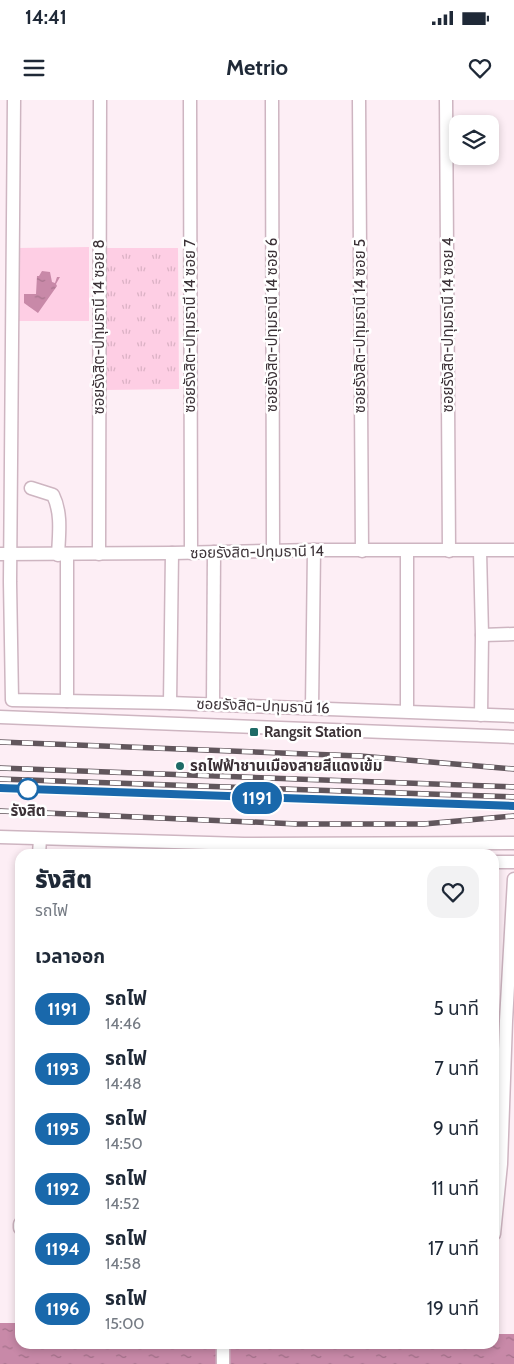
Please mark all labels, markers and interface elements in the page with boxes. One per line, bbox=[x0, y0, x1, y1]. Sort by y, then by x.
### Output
text: 14:41 bbox=[25, 6, 67, 29]
icon: menu bbox=[20, 54, 48, 82]
text: Metrio bbox=[226, 54, 288, 81]
icon: heart bbox=[466, 54, 494, 82]
map controls bbox=[449, 115, 499, 165]
button: layers bbox=[449, 115, 499, 165]
street label: ซอยรังสิต-ปทุมธานี 14 ซอย 4 bbox=[439, 237, 457, 412]
street label: ซอยรังสิต-ปทุมธานี 14 ซอย 6 bbox=[263, 238, 281, 412]
street label: ซอยรังสิต-ปทุมธานี 14 ซอย 8 bbox=[90, 239, 108, 415]
street label: ซอยรังสิต-ปทุมธานี 14 ซอย 7 bbox=[181, 239, 199, 413]
street label: ซอยรังสิต-ปทุมธานี 14 ซอย 5 bbox=[351, 239, 369, 413]
street label: ซอยรังสิต-ปทุมธานี 14 bbox=[190, 542, 324, 562]
street label: ซอยรังสิต-ปทุมธานี 16 bbox=[196, 695, 330, 717]
place label: Rangsit Station bbox=[264, 723, 362, 741]
marker: Rangsit Station bbox=[248, 726, 260, 738]
place label: รถไฟฟ้าชานเมืองสายสีแดงเข้ม bbox=[190, 757, 382, 775]
marker: รถไฟฟ้าชานเมืองสายสีแดงเข้ม bbox=[174, 760, 186, 772]
marker: รังสิต bbox=[17, 778, 39, 800]
line badge: 1191 bbox=[222, 782, 292, 814]
text: 1191 bbox=[242, 787, 272, 809]
place label: รังสิต bbox=[10, 802, 46, 820]
text: รังสิต bbox=[35, 865, 92, 894]
button: heart bbox=[427, 866, 479, 918]
text: รถไฟ bbox=[35, 901, 68, 920]
text: เวลาออก bbox=[35, 945, 105, 968]
text: รถไฟ bbox=[105, 987, 147, 1010]
text: 5 นาที bbox=[434, 997, 479, 1020]
text: 1191 bbox=[47, 998, 78, 1020]
text: 14:46 bbox=[105, 1014, 141, 1033]
text: รถไฟ bbox=[105, 1047, 147, 1070]
text: 7 นาที bbox=[434, 1057, 479, 1080]
text: 1193 bbox=[46, 1058, 79, 1080]
text: 14:48 bbox=[105, 1074, 142, 1093]
text: รถไฟ bbox=[105, 1107, 147, 1130]
text: 9 นาที bbox=[433, 1117, 479, 1140]
text: 1195 bbox=[46, 1118, 79, 1140]
text: 14:50 bbox=[105, 1134, 143, 1153]
text: รถไฟ bbox=[105, 1167, 147, 1190]
text: 11 นาที bbox=[431, 1177, 479, 1200]
text: 1192 bbox=[46, 1178, 79, 1200]
text: 14:52 bbox=[105, 1194, 140, 1213]
text: รถไฟ bbox=[105, 1227, 147, 1250]
text: 17 นาที bbox=[428, 1237, 479, 1260]
text: 1194 bbox=[45, 1238, 80, 1260]
text: 14:58 bbox=[105, 1254, 141, 1273]
text: รถไฟ bbox=[105, 1287, 147, 1310]
text: 19 นาที bbox=[427, 1297, 479, 1320]
text: 1196 bbox=[46, 1298, 79, 1320]
text: 15:00 bbox=[105, 1314, 145, 1333]

